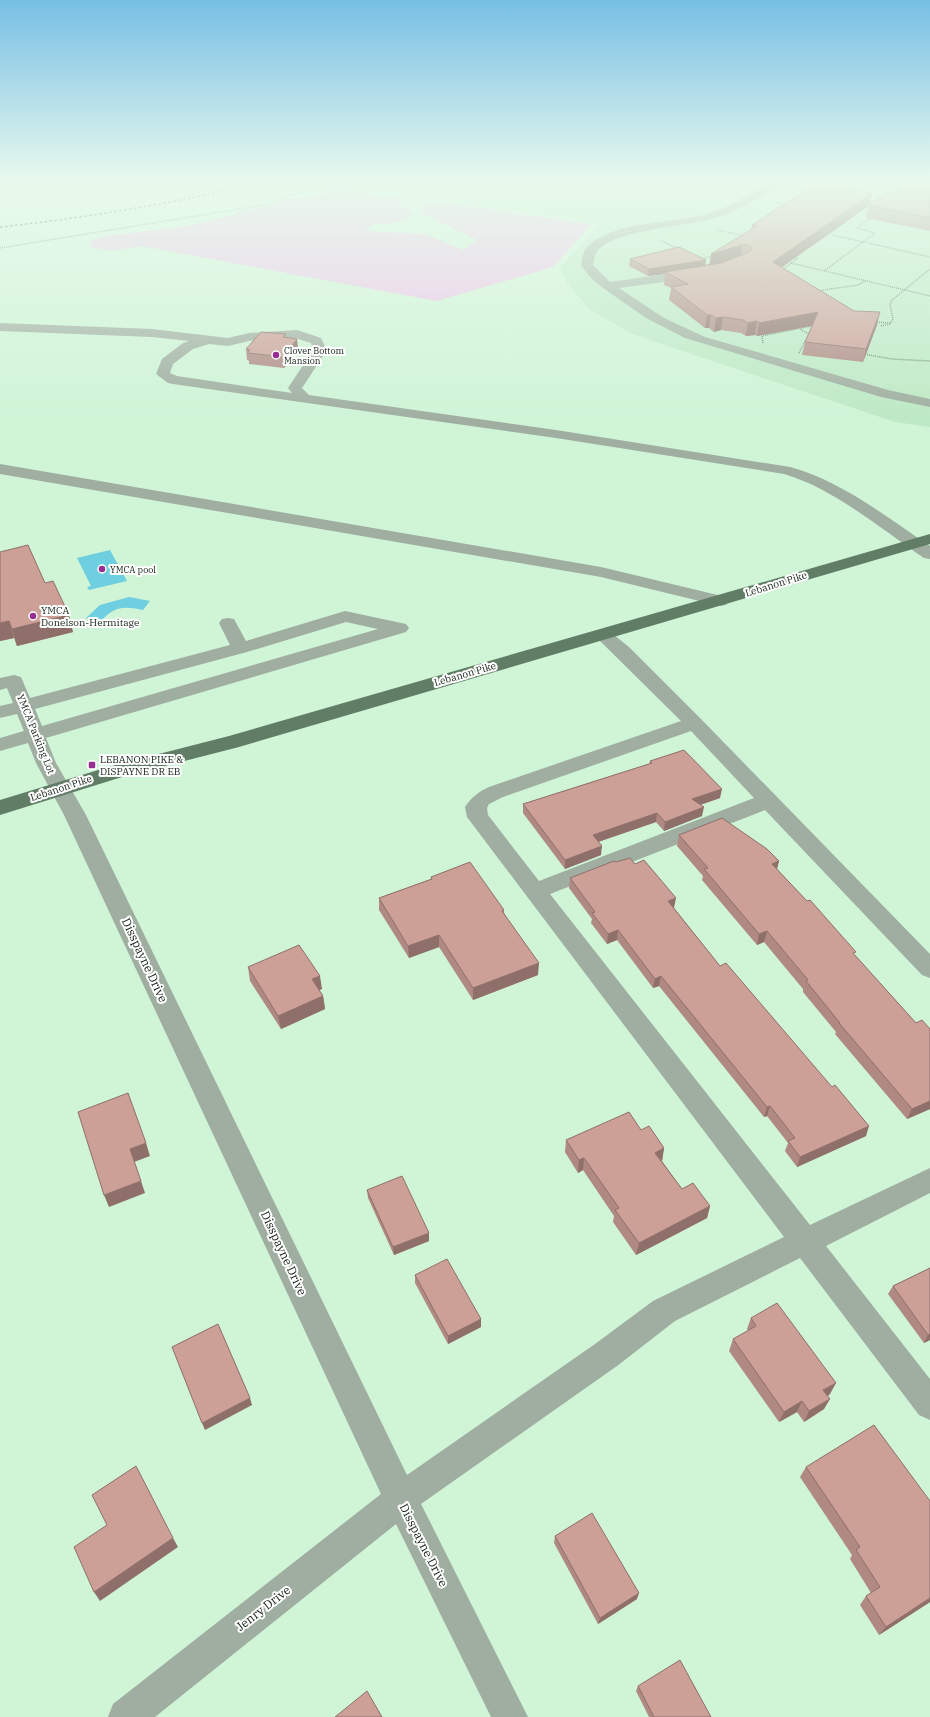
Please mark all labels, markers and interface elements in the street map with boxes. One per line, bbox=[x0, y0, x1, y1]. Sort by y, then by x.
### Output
place label: Clover Bottom Mansion bbox=[284, 345, 345, 366]
marker: Clover Bottom Mansion bbox=[271, 350, 281, 360]
marker: YMCA pool bbox=[97, 564, 107, 574]
place label: YMCA pool bbox=[110, 564, 156, 575]
street label: Lebanon Pike bbox=[743, 568, 809, 600]
place label: YMCA Donelson-Hermitage bbox=[41, 604, 139, 629]
marker: YMCA Donelson-Hermitage bbox=[28, 611, 38, 621]
street label: Lebanon Pike bbox=[432, 659, 498, 689]
street label: YMCA Parking Lot bbox=[14, 692, 58, 776]
place label: LEBANON PIKE & DISPAYNE DR EB bbox=[100, 753, 183, 778]
marker: LEBANON PIKE & DISPAYNE DR EB bbox=[87, 760, 97, 770]
street label: Lebanon Pike bbox=[29, 772, 93, 804]
street label: Disspayne Drive bbox=[119, 915, 171, 1005]
street label: Disspayne Drive bbox=[258, 1208, 310, 1298]
street label: Disspayne Drive bbox=[397, 1501, 451, 1589]
street label: Jenry Drive bbox=[233, 1582, 293, 1634]

